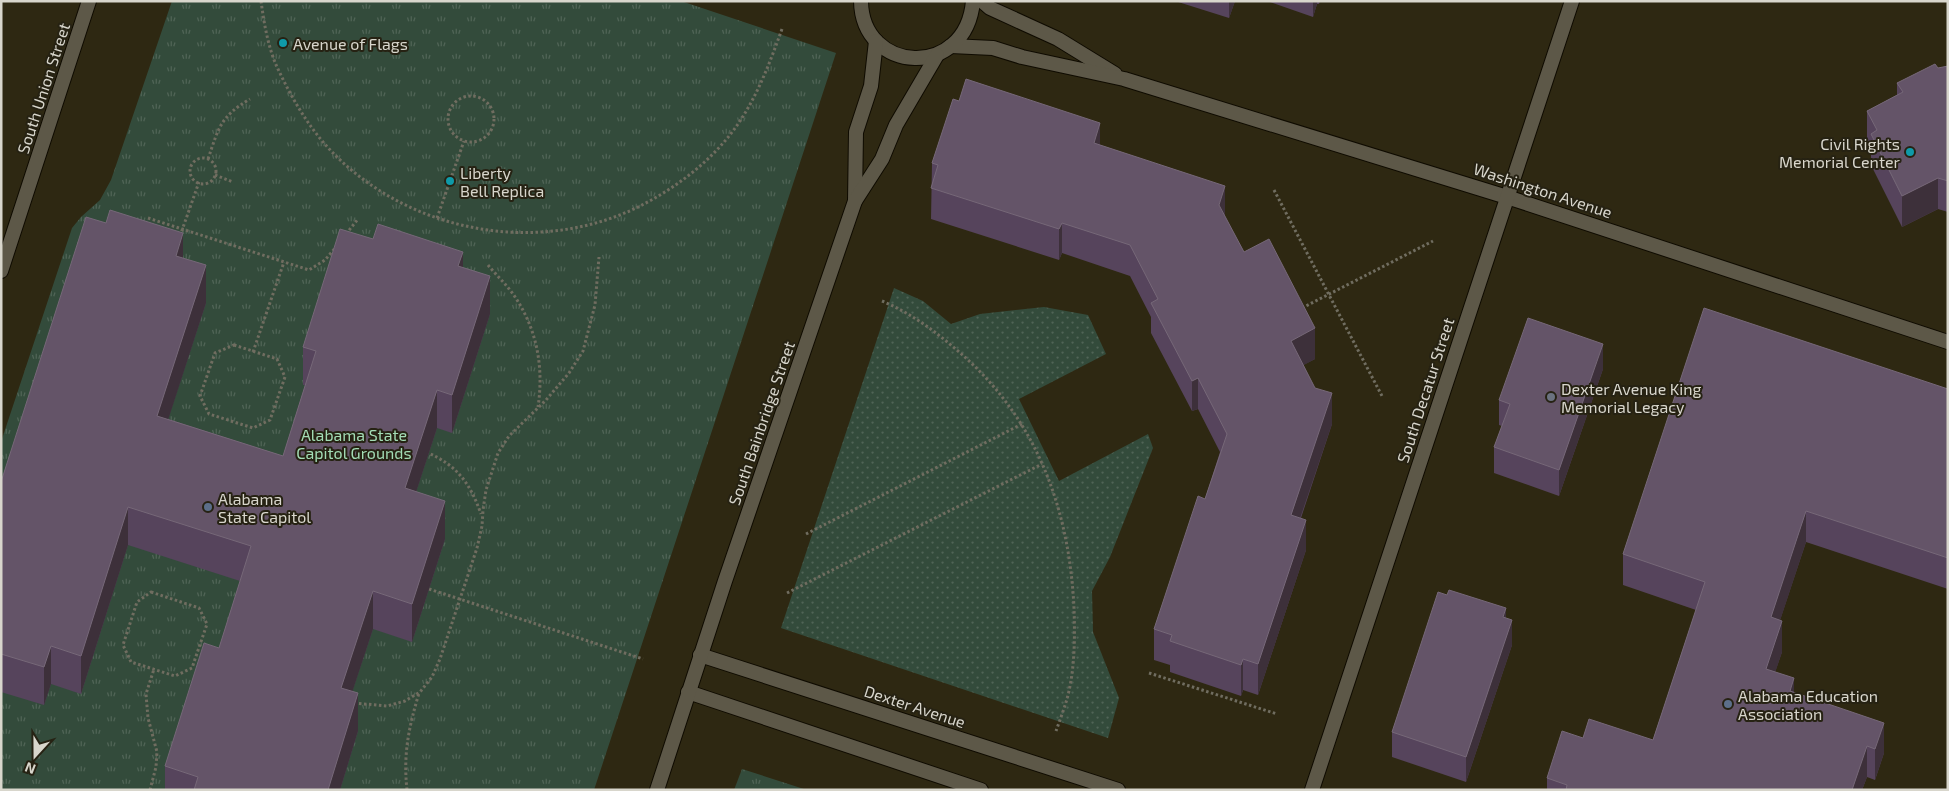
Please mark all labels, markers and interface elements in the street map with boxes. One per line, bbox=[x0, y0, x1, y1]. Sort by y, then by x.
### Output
street label: South Union Street bbox=[13, 20, 73, 156]
place label: Avenue of Flags bbox=[293, 34, 408, 53]
marker: Avenue of Flags bbox=[277, 37, 289, 49]
place label: Civil Rights Memorial Center bbox=[1779, 134, 1901, 171]
marker: Civil Rights Memorial Center bbox=[1904, 146, 1916, 158]
street label: Washington Avenue bbox=[1471, 159, 1615, 221]
place label: Liberty Bell Replica bbox=[460, 163, 544, 200]
marker: Liberty Bell Replica bbox=[444, 175, 456, 187]
street label: South Decatur Street bbox=[1393, 315, 1457, 465]
street label: South Bainbridge Street bbox=[724, 338, 798, 508]
place label: Dexter Avenue King Memorial Legacy bbox=[1561, 379, 1702, 416]
marker: Dexter Avenue King Memorial Legacy bbox=[1545, 391, 1557, 403]
park label: Alabama State Capitol Grounds bbox=[296, 425, 412, 462]
place label: Alabama State Capitol bbox=[218, 489, 311, 526]
marker: Alabama State Capitol bbox=[202, 501, 214, 513]
street label: Dexter Avenue bbox=[862, 681, 968, 731]
place label: Alabama Education Association bbox=[1738, 686, 1878, 723]
marker: Alabama Education Association bbox=[1722, 698, 1734, 710]
north arrow bbox=[10, 731, 60, 781]
text: N bbox=[22, 759, 38, 778]

